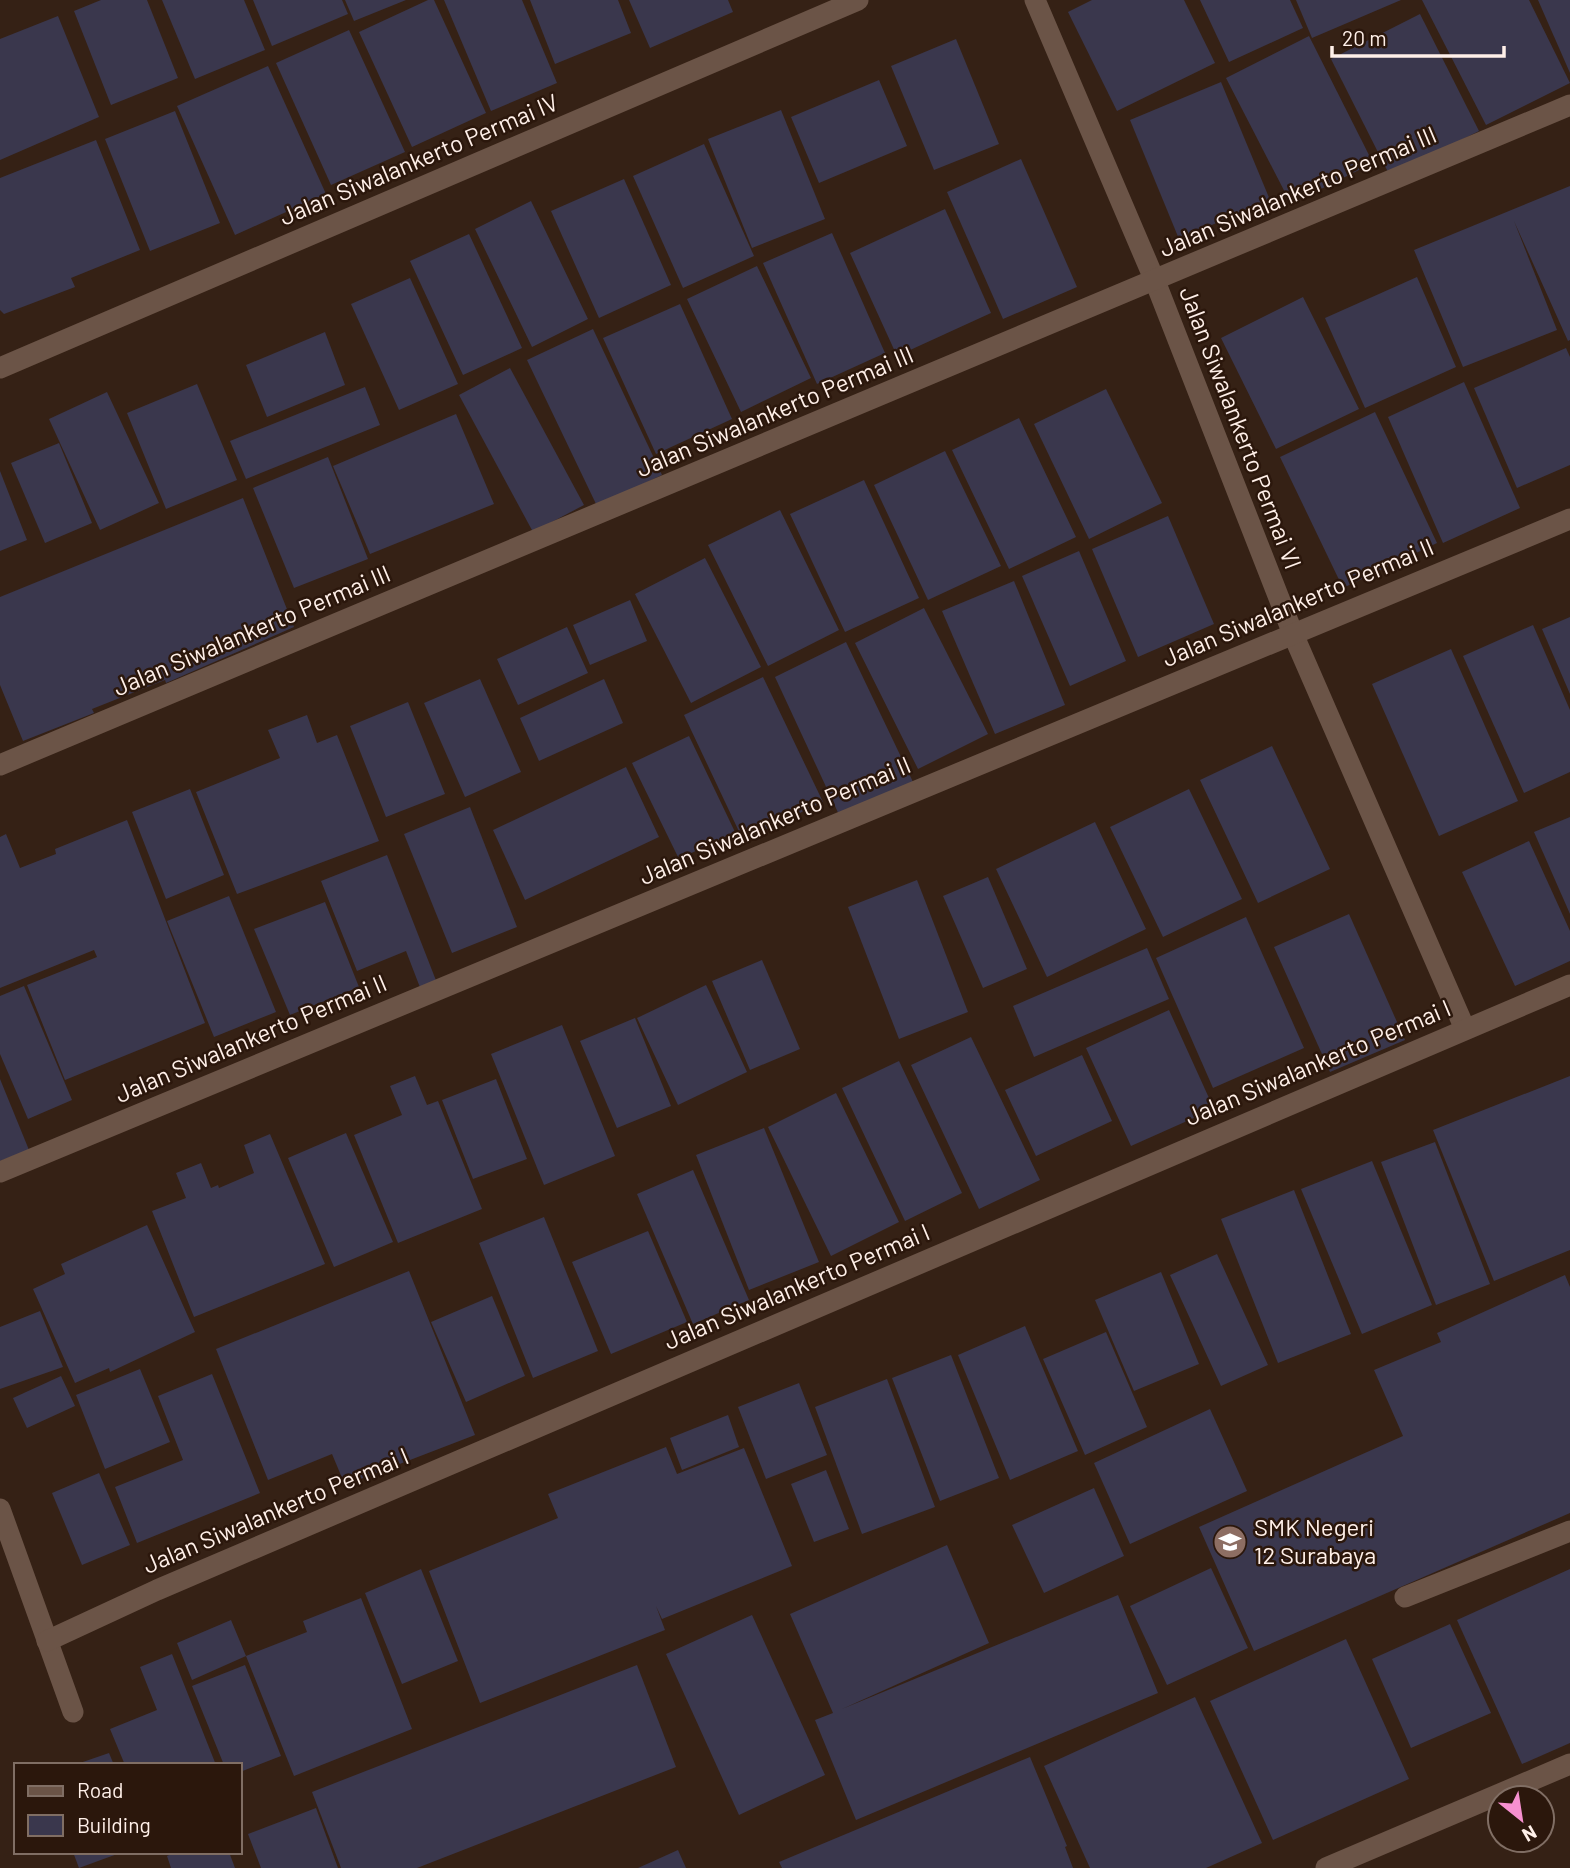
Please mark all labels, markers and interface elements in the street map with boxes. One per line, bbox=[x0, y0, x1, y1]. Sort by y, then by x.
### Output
scale bar bbox=[1332, 14, 1504, 58]
text: 20 m bbox=[1342, 25, 1387, 50]
street label: Jalan Siwalankerto Permai IV bbox=[275, 87, 562, 231]
street label: Jalan Siwalankerto Permai III bbox=[1154, 119, 1440, 262]
street label: Jalan Siwalankerto Permai VI bbox=[1174, 282, 1309, 573]
street label: Jalan Siwalankerto Permai III bbox=[631, 339, 917, 482]
street label: Jalan Siwalankerto Permai II bbox=[1157, 531, 1438, 672]
street label: Jalan Siwalankerto Permai III bbox=[108, 558, 394, 701]
street label: Jalan Siwalankerto Permai II bbox=[634, 749, 915, 890]
street label: Jalan Siwalankerto Permai II bbox=[110, 967, 391, 1108]
street label: Jalan Siwalankerto Permai I bbox=[1180, 992, 1455, 1131]
street label: Jalan Siwalankerto Permai I bbox=[659, 1216, 934, 1355]
street label: Jalan Siwalankerto Permai I bbox=[138, 1440, 413, 1579]
place label: SMK Negeri 12 Surabaya bbox=[1254, 1512, 1376, 1569]
school or university icon: SMK Negeri 12 Surabaya bbox=[1211, 1523, 1249, 1561]
legend bbox=[14, 1763, 242, 1854]
text: Road bbox=[77, 1777, 123, 1802]
north arrow bbox=[1486, 1784, 1556, 1854]
text: Building bbox=[77, 1812, 151, 1837]
text: N bbox=[1519, 1821, 1541, 1847]

